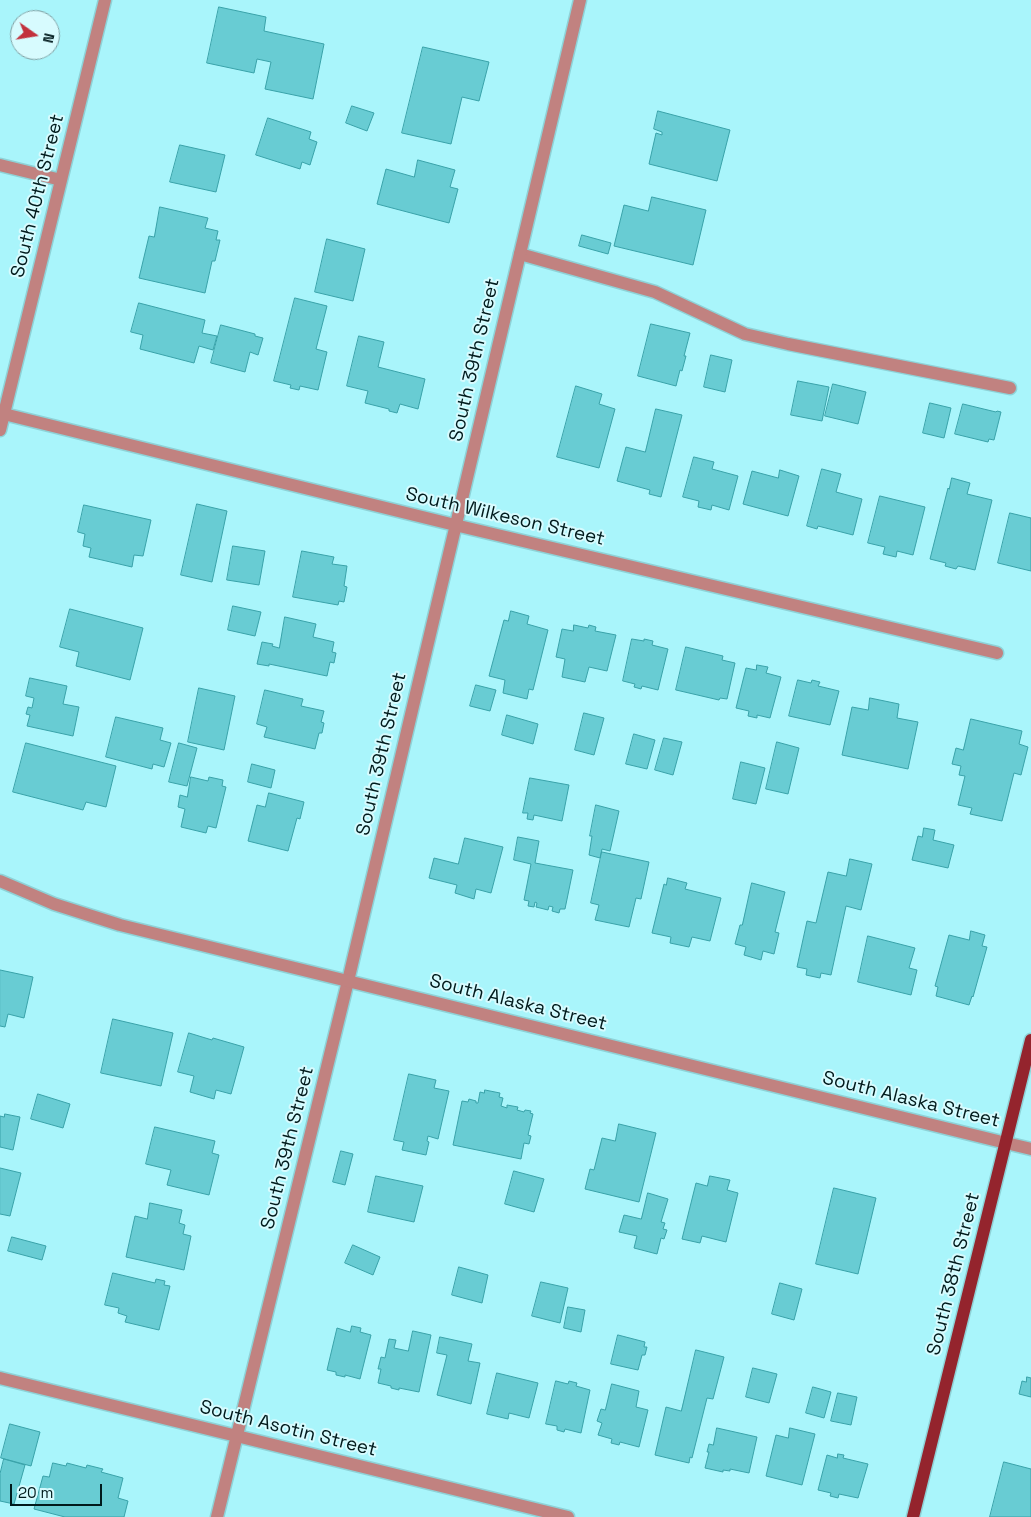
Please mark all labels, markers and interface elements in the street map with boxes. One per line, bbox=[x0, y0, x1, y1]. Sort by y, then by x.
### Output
north arrow bbox=[10, 10, 60, 60]
text: N bbox=[39, 32, 58, 45]
street label: South 40th Street bbox=[7, 112, 69, 280]
street label: South 39th Street bbox=[445, 276, 505, 444]
street label: South Wilkeson Street bbox=[403, 483, 607, 551]
street label: South 39th Street bbox=[352, 670, 412, 838]
street label: South Alaska Street bbox=[427, 970, 609, 1036]
street label: South 39th Street bbox=[257, 1064, 319, 1232]
street label: South Alaska Street bbox=[820, 1067, 1002, 1133]
street label: South 38th Street bbox=[923, 1190, 985, 1358]
street label: South Asotin Street bbox=[197, 1396, 379, 1462]
scale bar bbox=[12, 1474, 105, 1506]
text: 20 m bbox=[18, 1483, 53, 1502]

